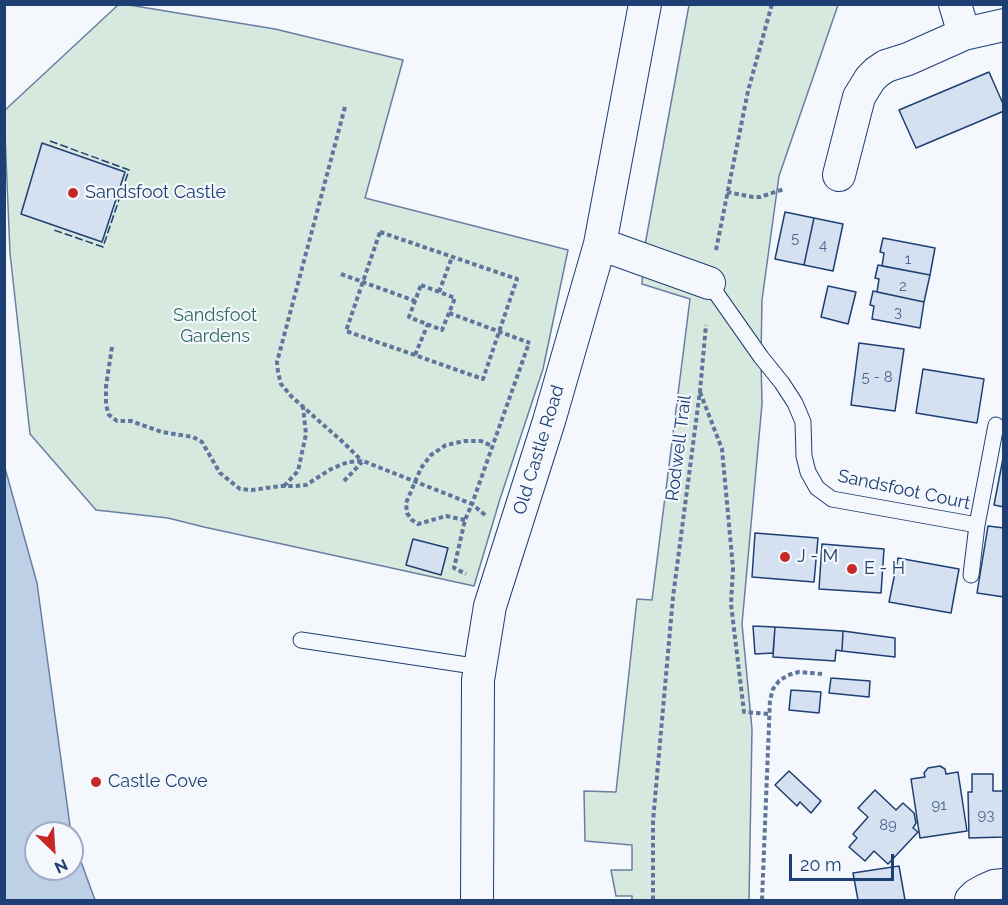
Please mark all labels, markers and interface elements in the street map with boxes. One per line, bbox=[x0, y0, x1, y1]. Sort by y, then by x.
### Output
place label: Sandsfoot Castle bbox=[85, 182, 226, 204]
marker: Sandsfoot Castle bbox=[66, 186, 80, 200]
house number: 5 bbox=[791, 229, 799, 247]
house number: 4 bbox=[819, 236, 827, 254]
house number: 1 bbox=[905, 250, 911, 268]
house number: 2 bbox=[899, 277, 907, 295]
house number: 3 bbox=[894, 303, 902, 321]
park label: Sandsfoot Gardens bbox=[173, 305, 257, 348]
house number: 5 - 8 bbox=[861, 368, 893, 386]
street label: Old Castle Road bbox=[509, 383, 569, 517]
street label: Rodwell Trail bbox=[662, 394, 696, 502]
street label: Sandsfoot Court bbox=[836, 465, 972, 515]
place label: J - M bbox=[797, 546, 838, 568]
marker: J - M bbox=[778, 550, 792, 564]
place label: E - H bbox=[864, 558, 905, 580]
marker: E - H bbox=[845, 562, 859, 576]
place label: Castle Cove bbox=[108, 771, 207, 793]
marker: Castle Cove bbox=[89, 775, 103, 789]
house number: 91 bbox=[931, 796, 947, 814]
house number: 93 bbox=[978, 806, 994, 824]
house number: 89 bbox=[879, 816, 897, 834]
north arrow bbox=[24, 821, 84, 881]
scale bar bbox=[792, 842, 897, 880]
text: 20 m bbox=[800, 854, 842, 875]
text: N bbox=[51, 855, 71, 877]

